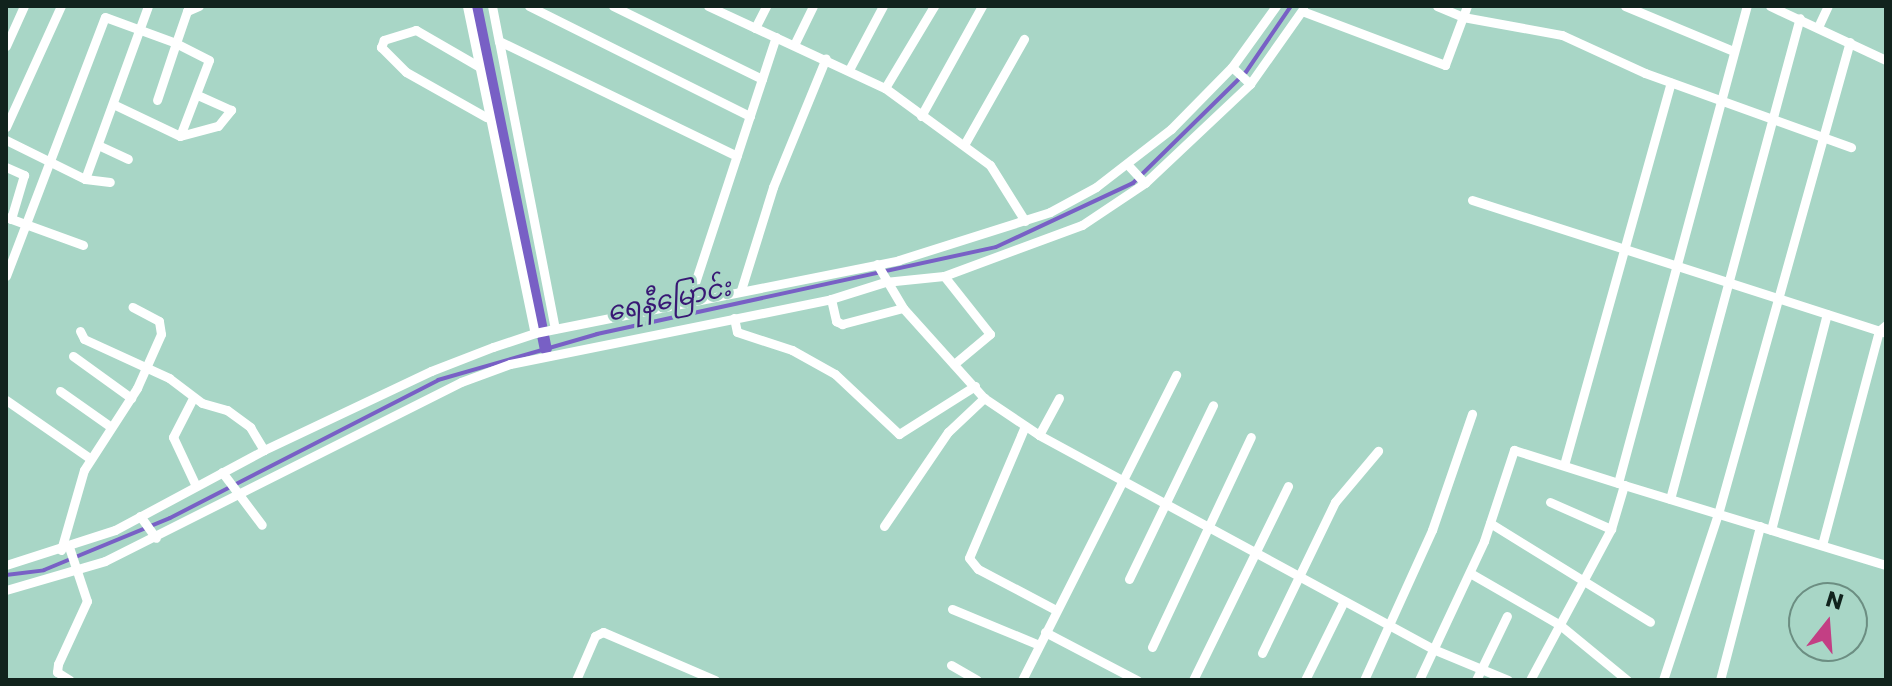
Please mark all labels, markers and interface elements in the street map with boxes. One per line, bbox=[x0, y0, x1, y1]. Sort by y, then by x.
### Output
water label: ရေနီမြောင်း bbox=[604, 272, 734, 328]
north arrow bbox=[1788, 582, 1868, 662]
text: N bbox=[1822, 583, 1847, 618]

